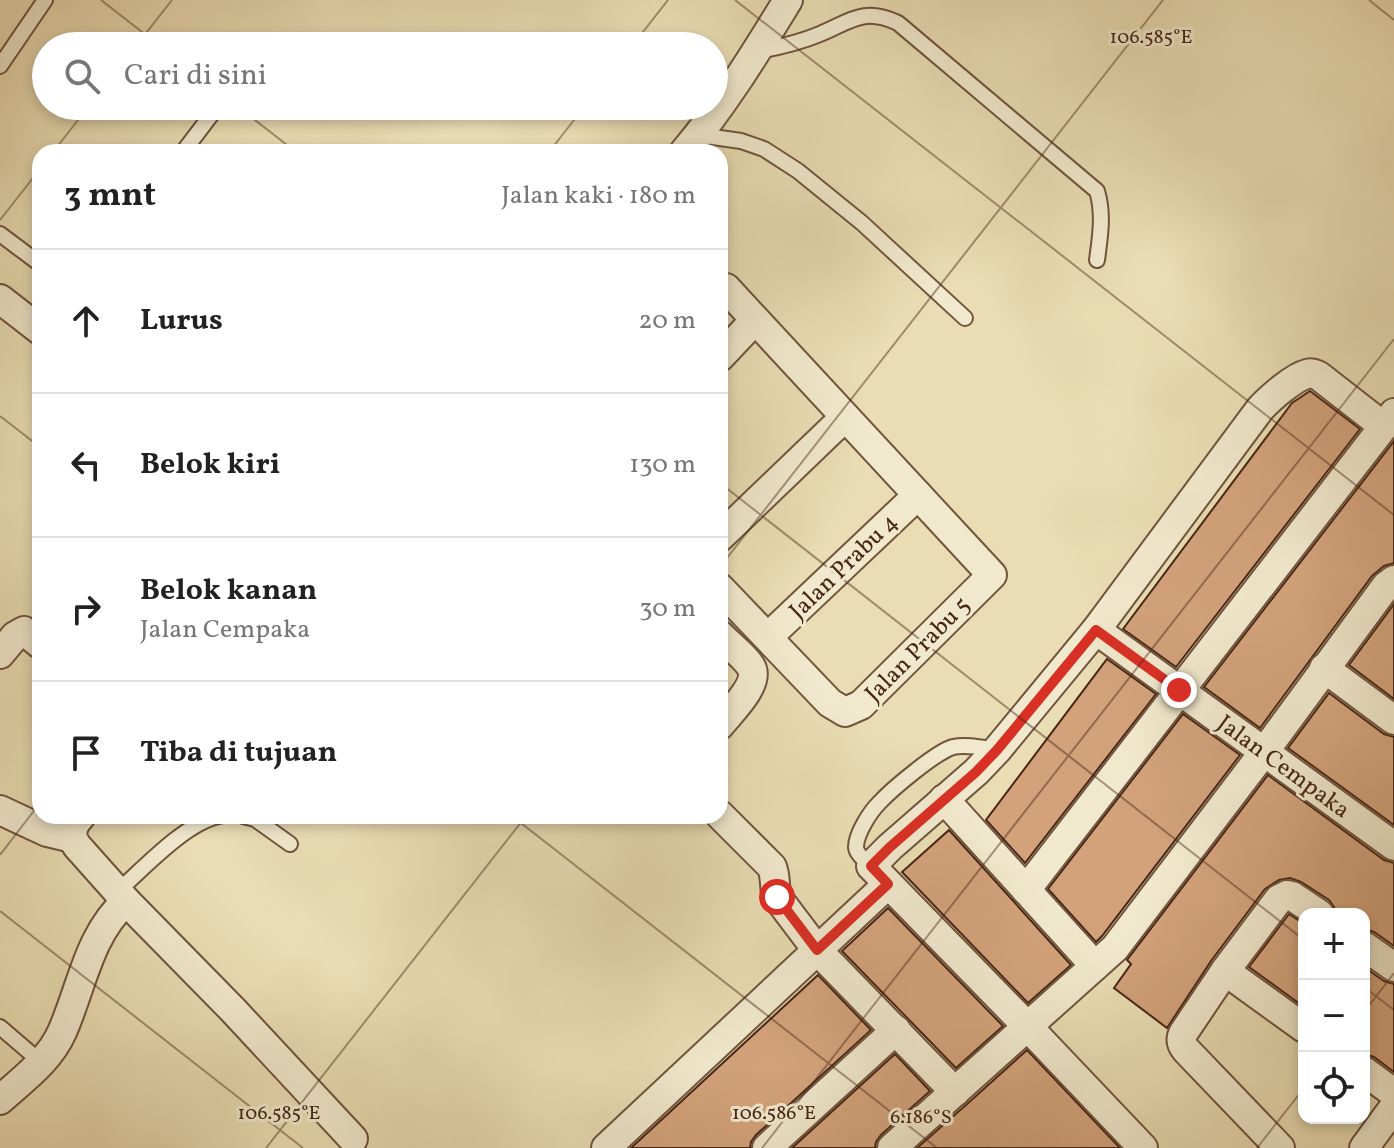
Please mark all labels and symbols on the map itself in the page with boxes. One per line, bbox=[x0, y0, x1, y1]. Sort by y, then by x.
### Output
text: 106.585°E bbox=[1109, 24, 1193, 52]
street label: Jalan Prabu 4 bbox=[782, 507, 907, 628]
street label: Jalan Prabu 5 bbox=[858, 590, 979, 711]
route end bbox=[1161, 672, 1197, 708]
street label: Jalan Cempaka bbox=[1209, 708, 1356, 828]
route start bbox=[759, 879, 795, 915]
text: 106.585°E bbox=[237, 1100, 321, 1128]
text: 106.586°E bbox=[732, 1100, 816, 1128]
text: 6.186°S bbox=[890, 1104, 952, 1132]

